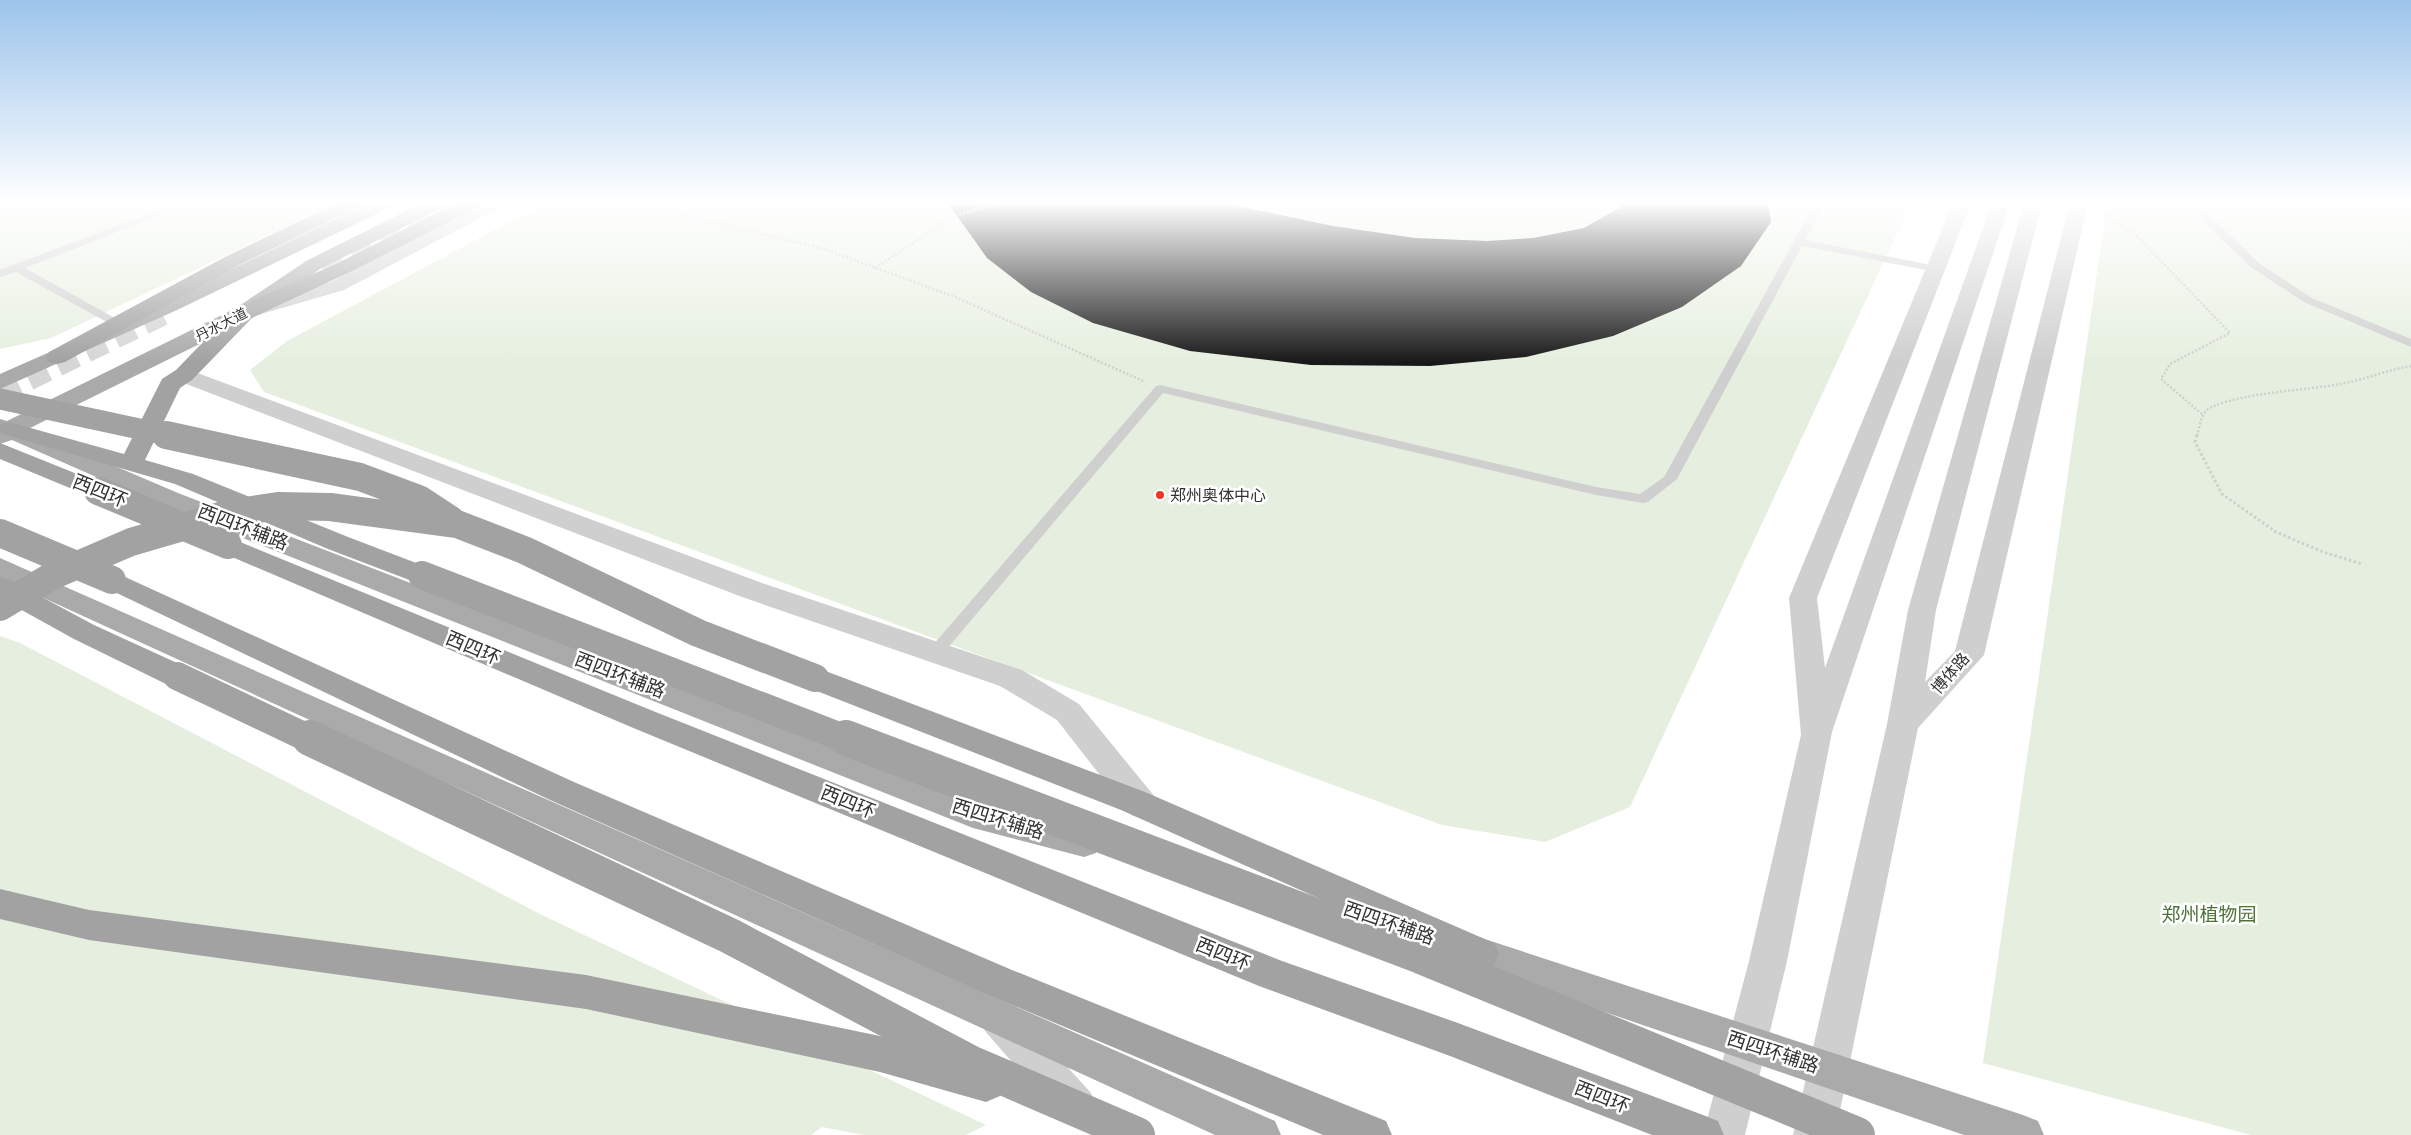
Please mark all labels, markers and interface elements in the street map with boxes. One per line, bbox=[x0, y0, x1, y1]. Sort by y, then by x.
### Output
street label: 丹水大道 bbox=[192, 304, 250, 344]
street label: 西四环 bbox=[69, 470, 131, 512]
place label: 郑州奥体中心 bbox=[1170, 485, 1266, 505]
marker: 郑州奥体中心 bbox=[1154, 489, 1166, 501]
street label: 西四环辅路 bbox=[195, 499, 291, 555]
street label: 西四环 bbox=[442, 626, 504, 670]
street label: 西四环辅路 bbox=[572, 647, 668, 703]
street label: 博体路 bbox=[1927, 648, 1973, 698]
street label: 西四环 bbox=[817, 781, 879, 823]
street label: 西四环辅路 bbox=[949, 794, 1047, 844]
street label: 西四环辅路 bbox=[1340, 897, 1438, 949]
park label: 郑州植物园 bbox=[2161, 903, 2257, 926]
street label: 西四环 bbox=[1192, 933, 1254, 975]
street label: 西四环辅路 bbox=[1724, 1026, 1822, 1078]
street label: 西四环 bbox=[1571, 1076, 1633, 1118]

